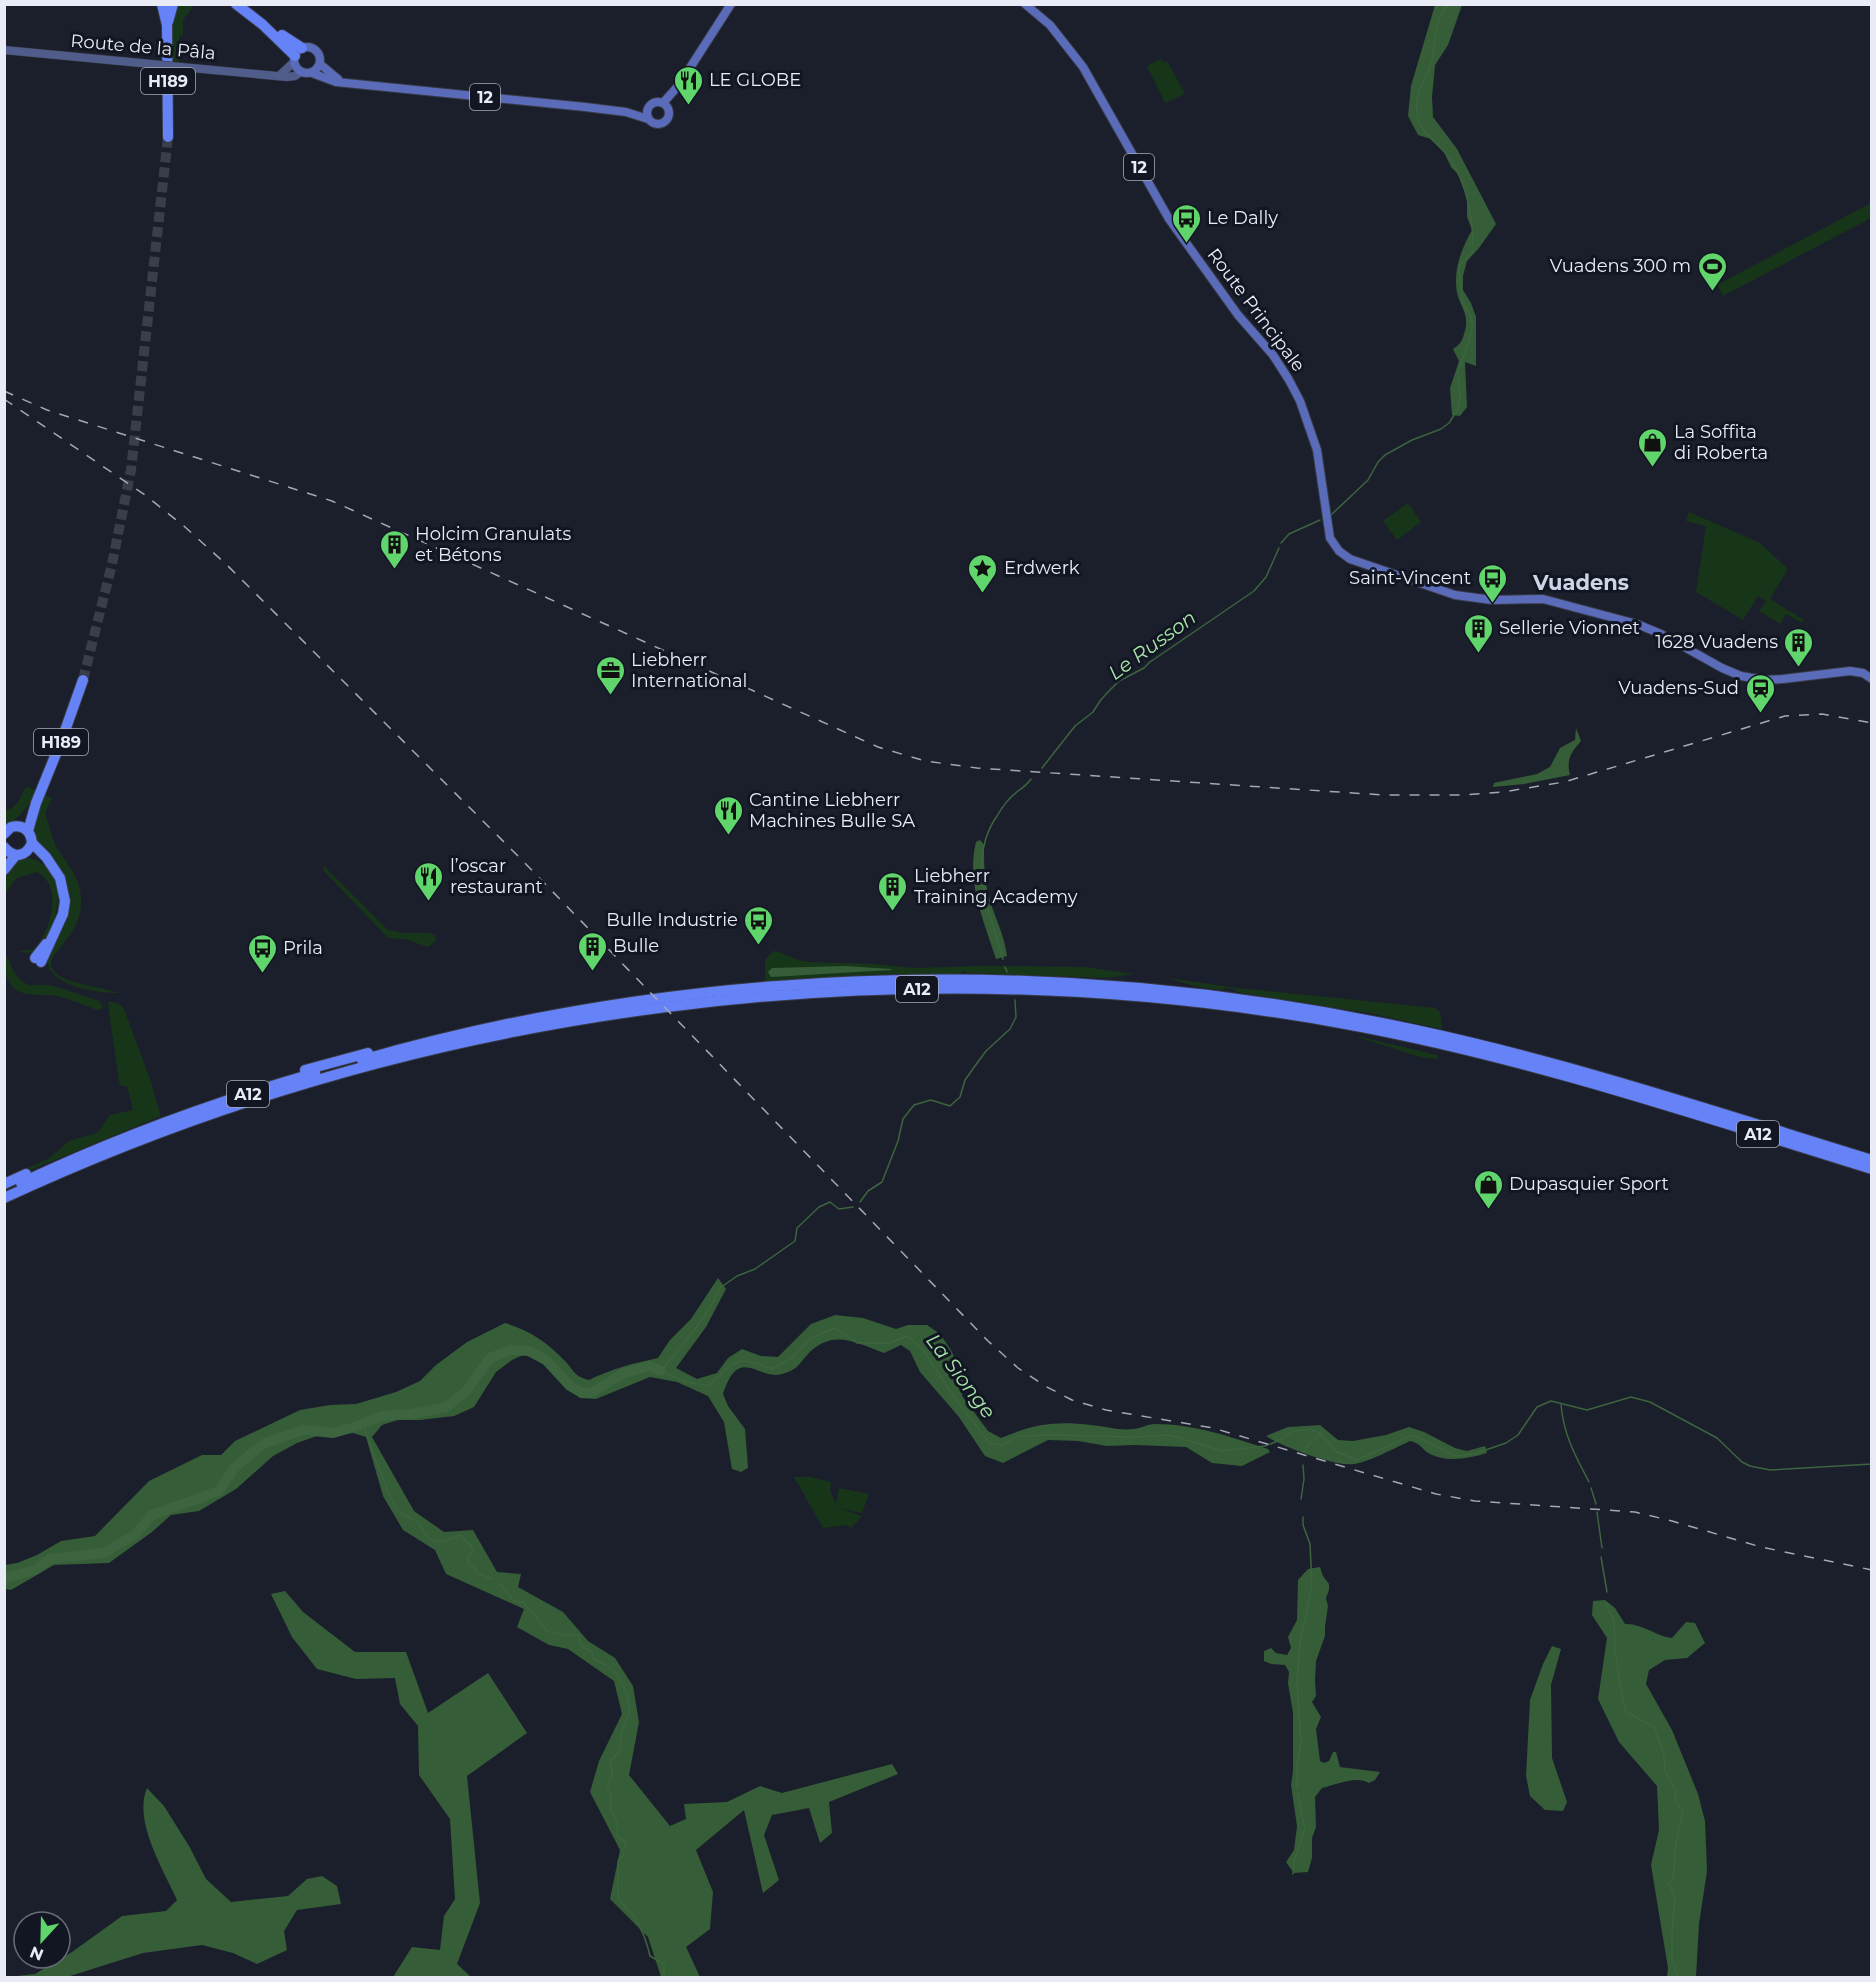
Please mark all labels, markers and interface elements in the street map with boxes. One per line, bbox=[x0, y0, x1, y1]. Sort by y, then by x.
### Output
street label: Route de la Pâla bbox=[69, 30, 217, 64]
restaurant icon: LE GLOBE bbox=[672, 64, 704, 106]
road number: H189 bbox=[141, 68, 195, 94]
place label: LE GLOBE bbox=[709, 69, 801, 91]
road number: 12 bbox=[470, 84, 500, 110]
road number: 12 bbox=[1124, 154, 1154, 180]
bus stop icon: Le Dally bbox=[1170, 202, 1202, 244]
place label: Le Dally bbox=[1207, 207, 1278, 229]
street label: Route Principale bbox=[1202, 244, 1310, 376]
sports icon: Vuadens 300 m bbox=[1696, 250, 1728, 292]
place label: Vuadens 300 m bbox=[1550, 255, 1691, 277]
place label: La Soffita di Roberta bbox=[1674, 421, 1768, 464]
shop icon: La Soffita di Roberta bbox=[1637, 426, 1669, 468]
place label: Holcim Granulats et Bétons bbox=[415, 523, 571, 566]
building icon: Holcim Granulats et Bétons bbox=[378, 528, 410, 570]
place icon: Erdwerk bbox=[967, 552, 999, 594]
place label: Erdwerk bbox=[1004, 557, 1080, 579]
bus stop icon: Saint-Vincent bbox=[1476, 562, 1508, 604]
place label: Saint-Vincent bbox=[1349, 567, 1471, 589]
district label: Vuadens bbox=[1532, 570, 1629, 595]
water label: Le Russon bbox=[1104, 605, 1200, 685]
building icon: Sellerie Vionnet bbox=[1462, 612, 1494, 654]
place label: Sellerie Vionnet bbox=[1499, 617, 1640, 639]
building icon: 1628 Vuadens bbox=[1783, 626, 1815, 668]
place label: 1628 Vuadens bbox=[1655, 631, 1778, 653]
place label: Liebherr International bbox=[631, 649, 747, 692]
office icon: Liebherr International bbox=[594, 654, 626, 696]
station icon: Vuadens-Sud bbox=[1744, 672, 1776, 714]
place label: Vuadens-Sud bbox=[1618, 677, 1739, 699]
road number: H189 bbox=[34, 729, 88, 755]
place label: Cantine Liebherr Machines Bulle SA bbox=[749, 789, 915, 832]
restaurant icon: Cantine Liebherr Machines Bulle SA bbox=[712, 794, 744, 836]
place label: l’oscar restaurant bbox=[450, 855, 543, 898]
restaurant icon: l’oscar restaurant bbox=[413, 860, 445, 902]
place label: Liebherr Training Academy bbox=[914, 865, 1078, 908]
building icon: Liebherr Training Academy bbox=[877, 870, 909, 912]
bus stop icon: Bulle Industrie bbox=[743, 904, 775, 946]
place label: Bulle Industrie bbox=[606, 909, 738, 931]
building icon: Bulle bbox=[576, 930, 608, 972]
bus stop icon: Prila bbox=[246, 932, 278, 974]
place label: Bulle bbox=[613, 935, 659, 957]
place label: Prila bbox=[283, 937, 323, 959]
road number: A12 bbox=[896, 976, 938, 1002]
road number: A12 bbox=[227, 1081, 269, 1107]
road number: A12 bbox=[1737, 1121, 1779, 1147]
shop icon: Dupasquier Sport bbox=[1472, 1168, 1504, 1210]
place label: Dupasquier Sport bbox=[1509, 1173, 1669, 1195]
water label: La Sionge bbox=[921, 1329, 1001, 1423]
north arrow bbox=[12, 1910, 72, 1970]
text: N bbox=[27, 1942, 46, 1965]

